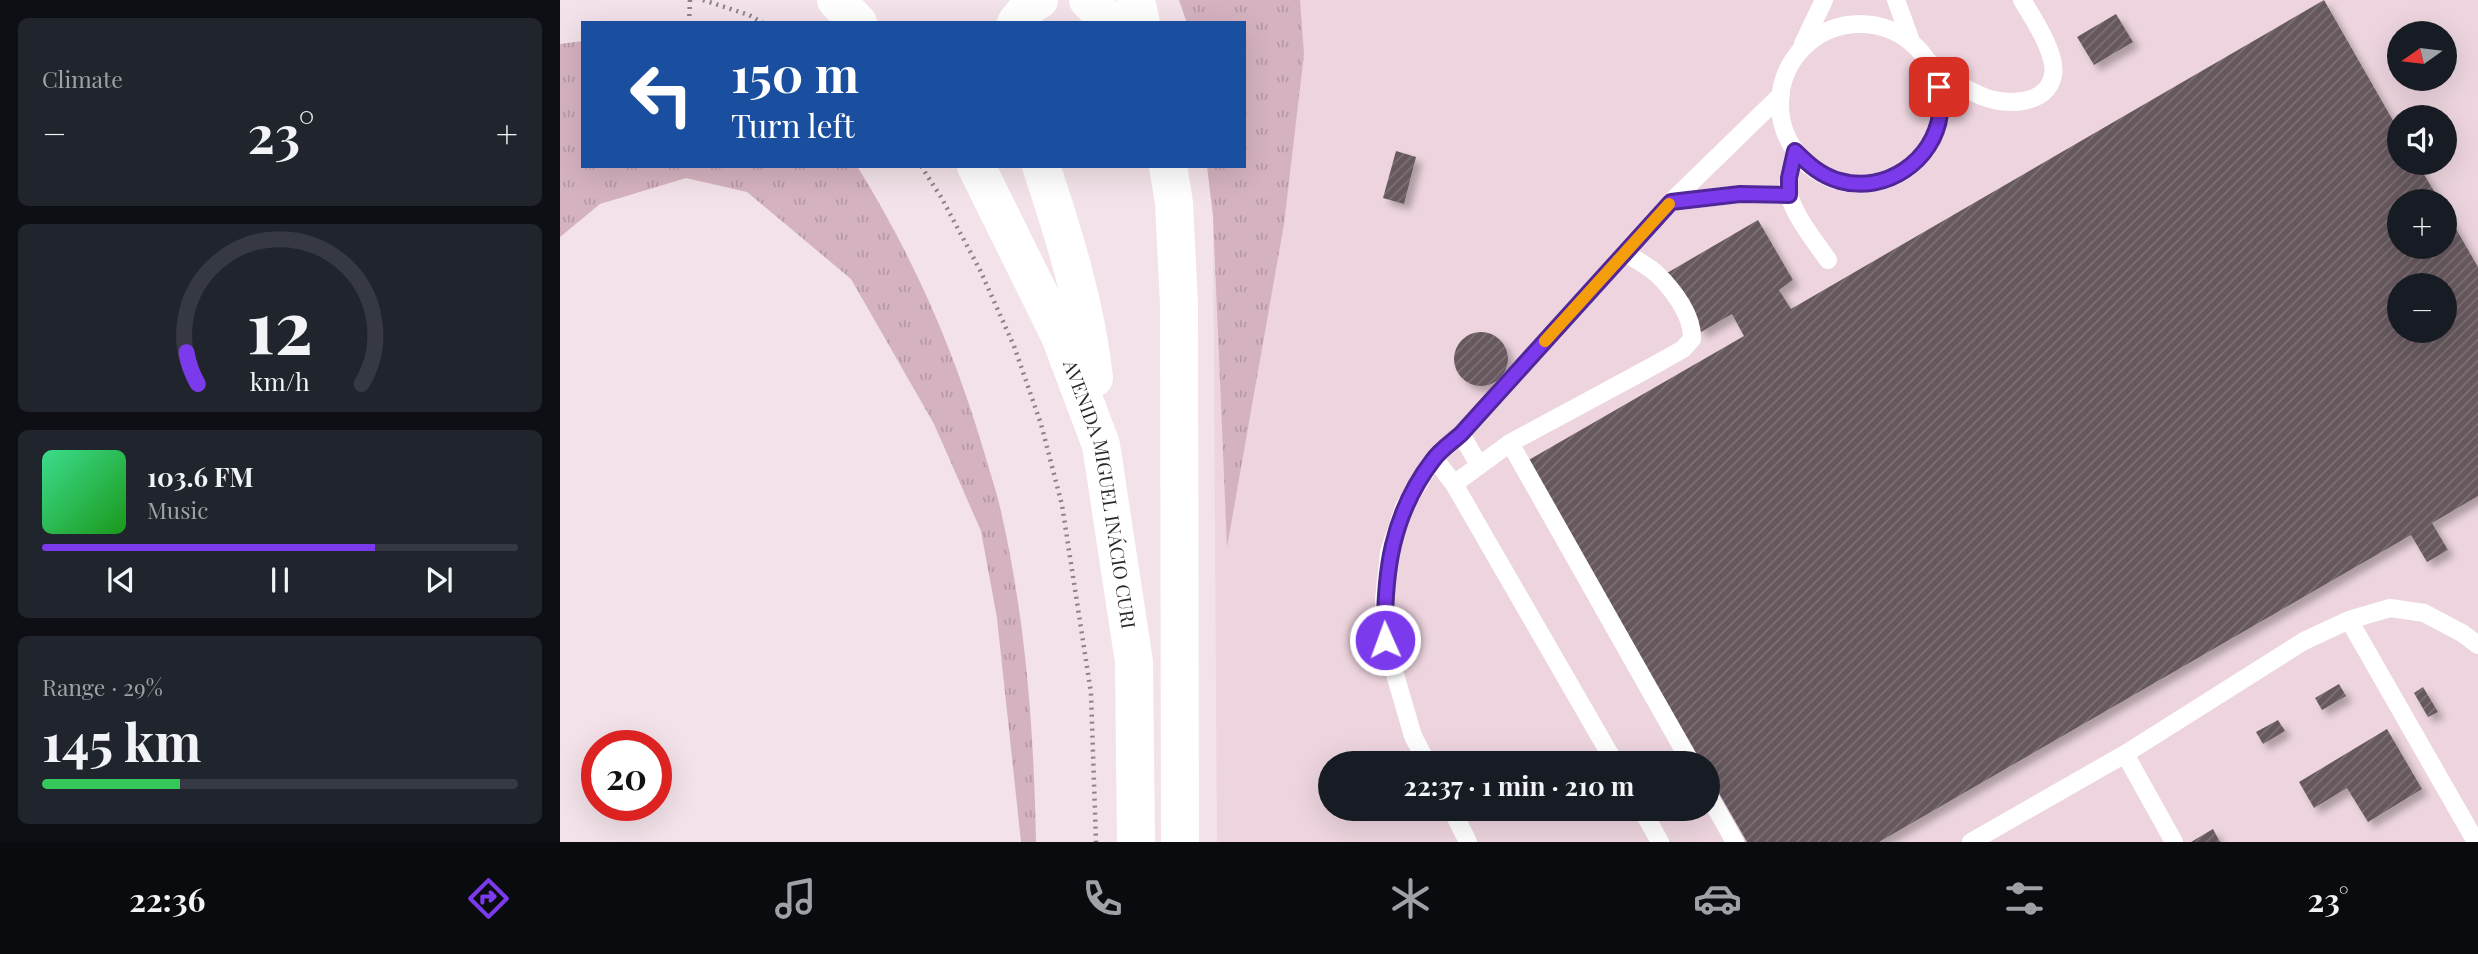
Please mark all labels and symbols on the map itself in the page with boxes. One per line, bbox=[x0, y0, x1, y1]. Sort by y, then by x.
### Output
north arrow bbox=[2387, 21, 2457, 91]
pin bbox=[1909, 57, 1969, 117]
street label: AVENIDA MIGUEL INÁCIO CURI bbox=[1058, 355, 1143, 631]
position arrow bbox=[1348, 603, 1422, 677]
speed limit sign: 20 bbox=[581, 730, 672, 821]

